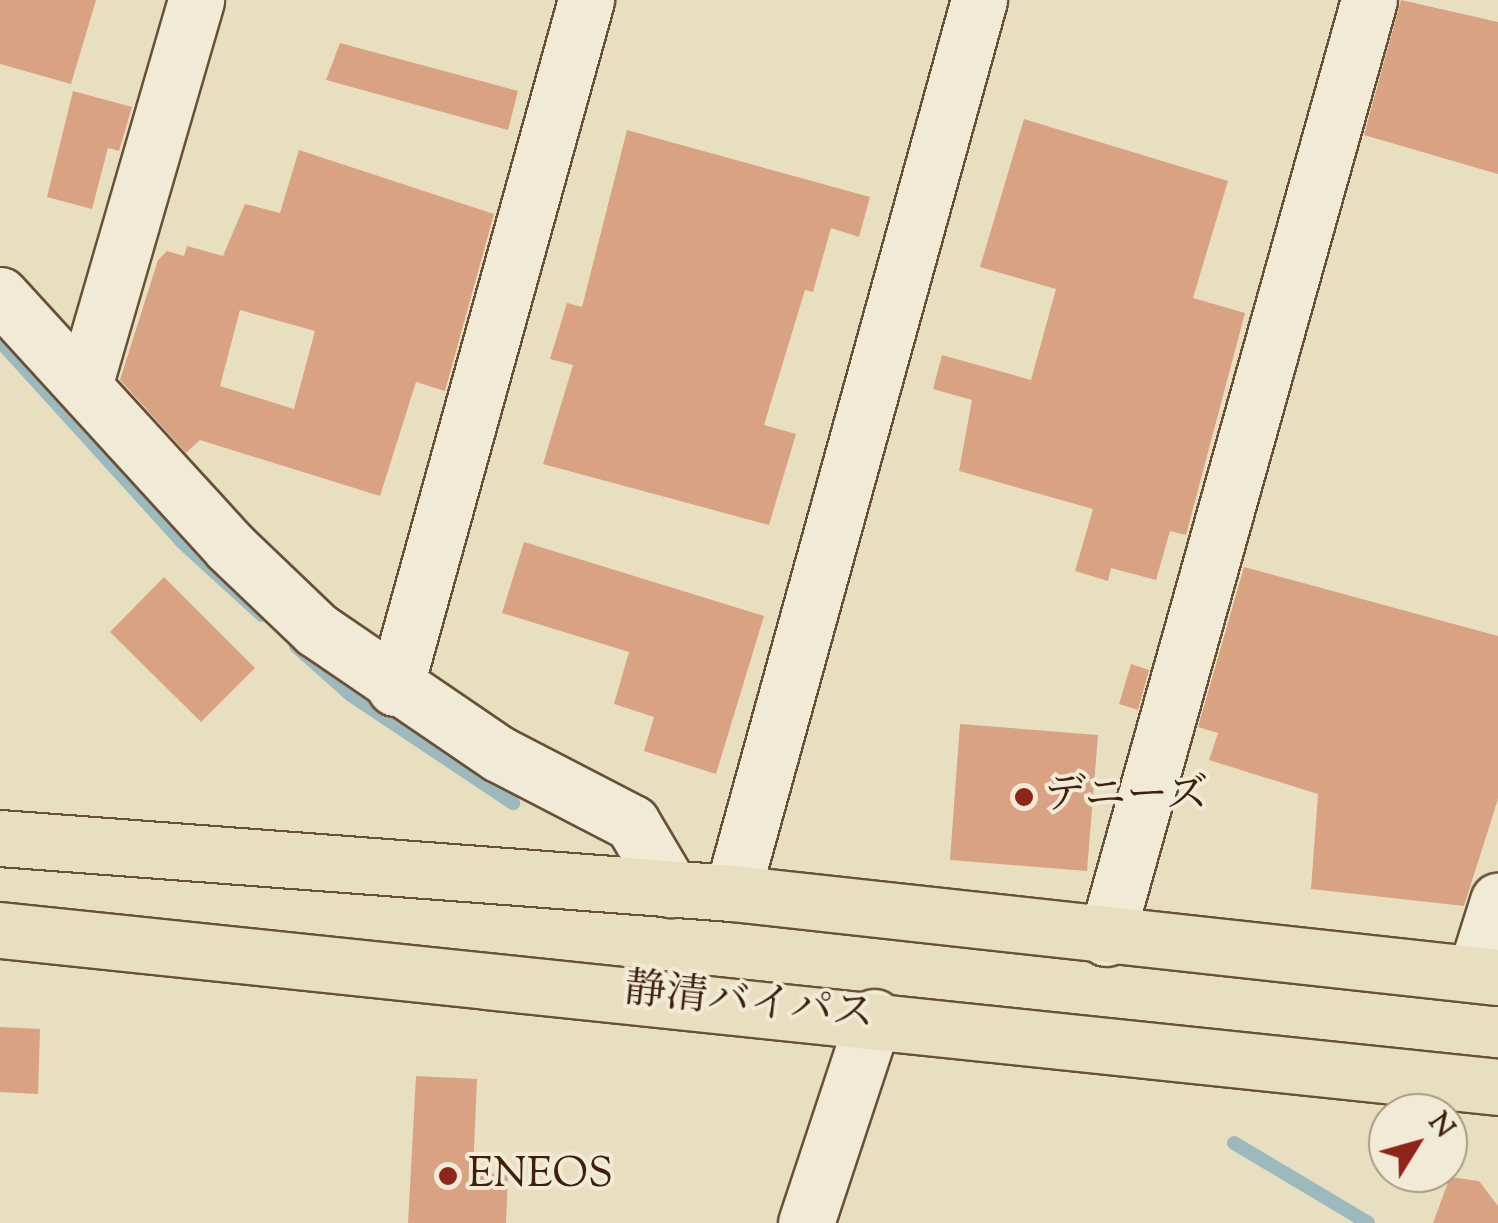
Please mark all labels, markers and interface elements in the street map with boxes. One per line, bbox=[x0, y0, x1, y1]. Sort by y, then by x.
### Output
place label: デニーズ bbox=[1044, 772, 1212, 822]
marker: デニーズ bbox=[1013, 786, 1035, 808]
street label: 静清バイパス bbox=[621, 966, 877, 1042]
north arrow bbox=[1368, 1093, 1468, 1193]
text: N bbox=[1418, 1105, 1463, 1147]
place label: ENEOS bbox=[468, 1151, 613, 1201]
marker: ENEOS bbox=[437, 1165, 459, 1187]

